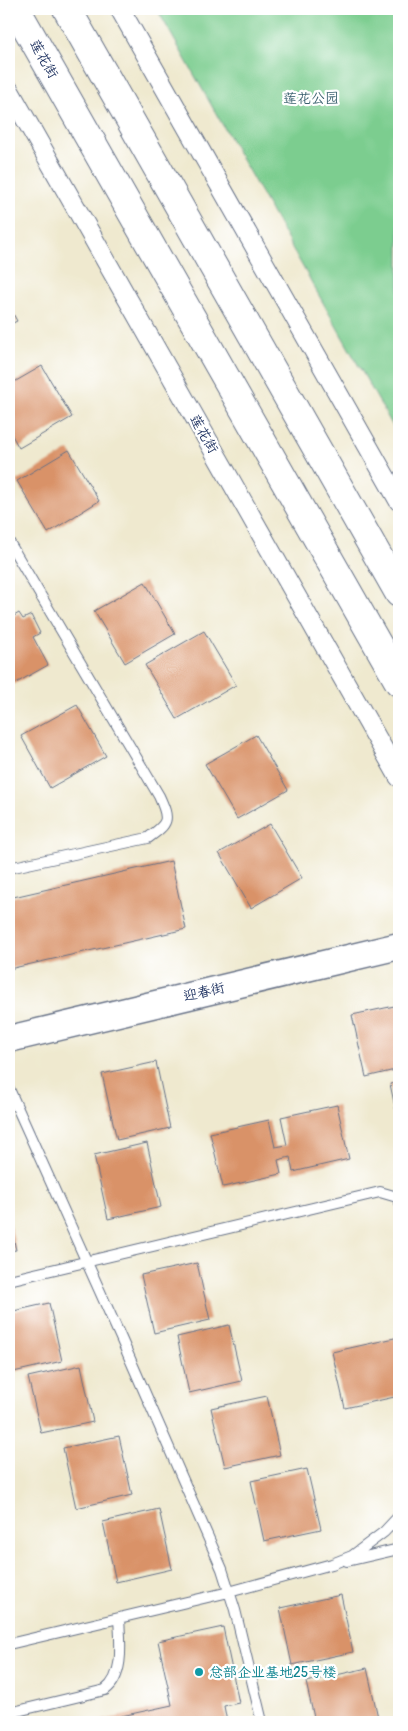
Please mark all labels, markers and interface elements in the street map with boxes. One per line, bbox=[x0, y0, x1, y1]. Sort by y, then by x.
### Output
street label: 莲花街 bbox=[26, 37, 62, 81]
park label: 莲花公园 bbox=[283, 90, 339, 107]
street label: 莲花街 bbox=[186, 412, 222, 456]
street label: 迎春街 bbox=[182, 979, 226, 1005]
place label: 总部企业基地25号楼 bbox=[209, 1664, 336, 1681]
marker: 总部企业基地25号楼 bbox=[193, 1666, 205, 1678]

